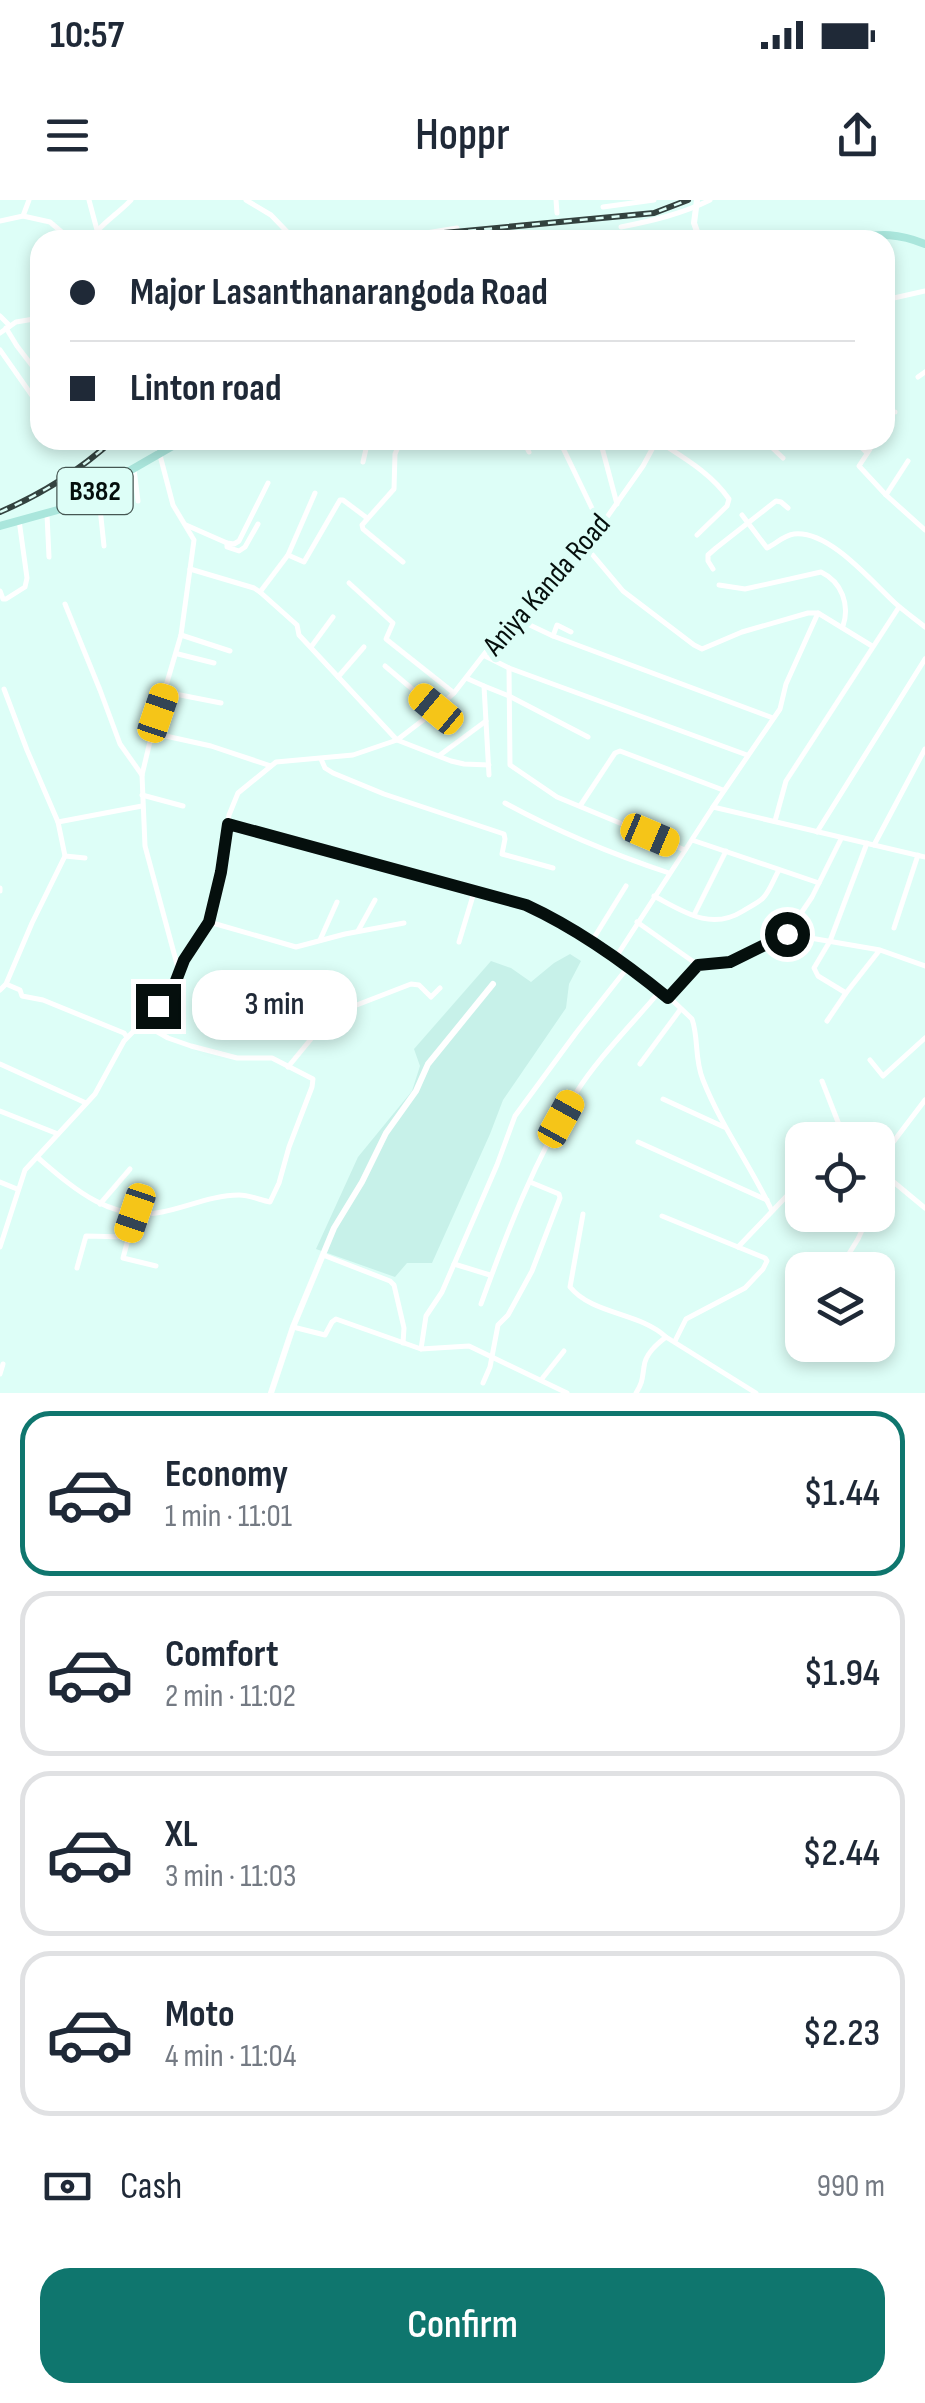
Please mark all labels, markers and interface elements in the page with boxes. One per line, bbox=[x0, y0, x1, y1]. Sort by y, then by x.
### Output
text: 10:57 bbox=[50, 13, 124, 58]
icon: menu bbox=[40, 108, 95, 163]
text: Hoppr bbox=[415, 108, 510, 163]
icon: share bbox=[830, 108, 885, 163]
text: Major Lasanthanarangoda Road bbox=[130, 270, 548, 315]
text: Linton road bbox=[130, 366, 281, 411]
road number: B382 bbox=[58, 468, 132, 514]
street label: Aniya Kanda Road bbox=[475, 507, 618, 664]
car bbox=[403, 678, 469, 740]
car bbox=[134, 680, 182, 746]
car bbox=[617, 809, 683, 861]
route start bbox=[765, 912, 810, 957]
callout: 3 min bbox=[193, 971, 358, 1041]
route end bbox=[136, 984, 181, 1029]
text: 3 min bbox=[244, 985, 305, 1024]
car bbox=[533, 1085, 589, 1153]
map controls bbox=[785, 1122, 895, 1362]
button: locate bbox=[785, 1122, 895, 1232]
car bbox=[111, 1180, 159, 1246]
button: layers bbox=[785, 1252, 895, 1362]
icon: car bbox=[45, 1449, 135, 1539]
text: Economy bbox=[165, 1452, 288, 1497]
text: $1.44 bbox=[803, 1471, 880, 1516]
text: 1 min · 11:01 bbox=[165, 1497, 292, 1536]
icon: car bbox=[45, 1629, 135, 1719]
text: Comfort bbox=[165, 1632, 279, 1677]
text: $1.94 bbox=[804, 1651, 880, 1696]
text: 2 min · 11:02 bbox=[165, 1677, 296, 1716]
icon: car bbox=[45, 1809, 135, 1899]
text: XL bbox=[165, 1812, 198, 1857]
text: $2.44 bbox=[802, 1831, 880, 1876]
text: 3 min · 11:03 bbox=[165, 1857, 296, 1896]
icon: car bbox=[45, 1989, 135, 2079]
text: Moto bbox=[165, 1992, 235, 2037]
text: $2.23 bbox=[803, 2011, 880, 2056]
text: 4 min · 11:04 bbox=[165, 2037, 296, 2076]
icon: cash bbox=[40, 2159, 95, 2214]
text: Cash bbox=[120, 2164, 182, 2209]
text: 990 m bbox=[817, 2167, 885, 2206]
button: Confirm bbox=[40, 2268, 885, 2383]

